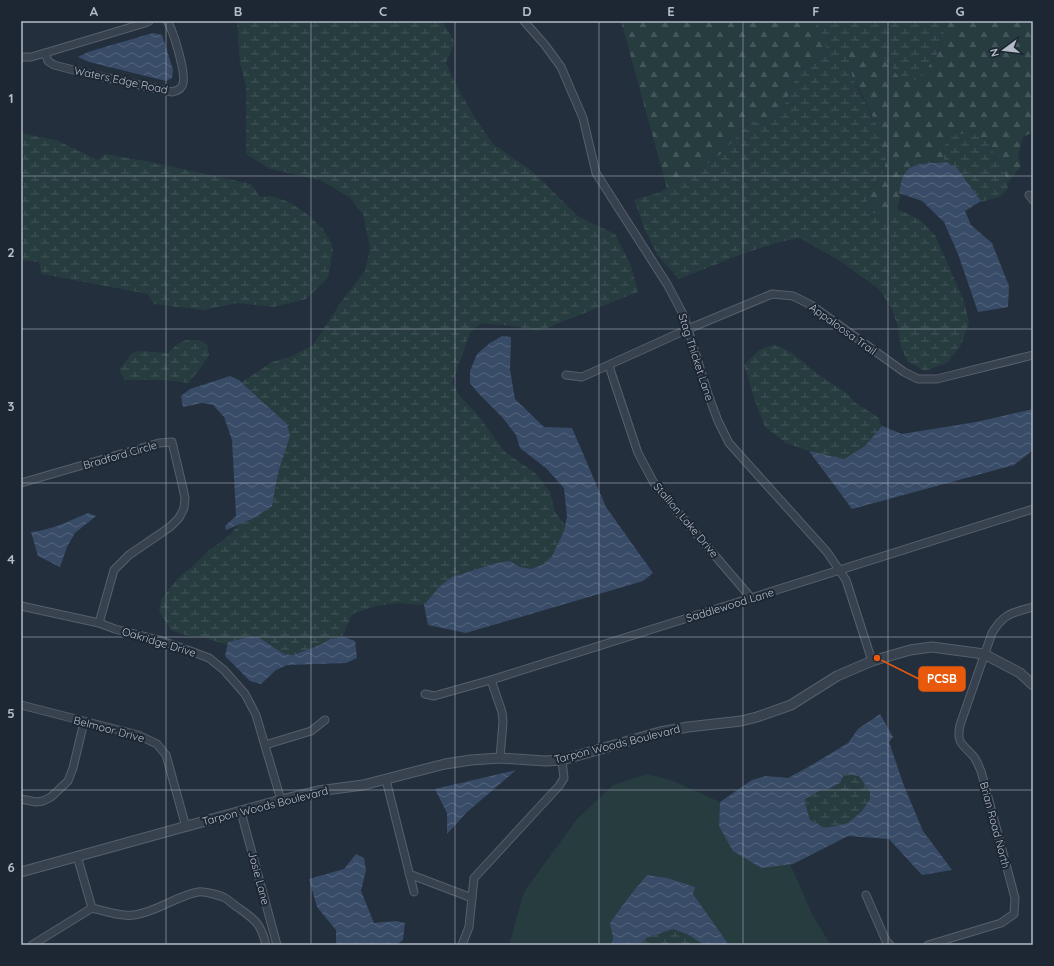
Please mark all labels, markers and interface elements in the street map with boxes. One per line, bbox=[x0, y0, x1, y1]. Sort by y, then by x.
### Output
text: A bbox=[90, 3, 99, 19]
text: B bbox=[234, 3, 242, 19]
text: C bbox=[379, 3, 387, 19]
text: D bbox=[522, 3, 532, 19]
text: E bbox=[667, 3, 675, 19]
text: F bbox=[812, 3, 820, 19]
text: G bbox=[955, 3, 965, 19]
north arrow bbox=[984, 30, 1024, 70]
text: N bbox=[987, 47, 1002, 58]
street label: Waters Edge Road bbox=[73, 63, 169, 97]
text: 1 bbox=[8, 90, 14, 106]
text: 2 bbox=[7, 244, 15, 260]
street label: Appaloosa Trail bbox=[807, 300, 879, 358]
street label: Stag Thicket Lane bbox=[675, 312, 717, 402]
text: 3 bbox=[8, 398, 15, 414]
street label: Bradford Circle bbox=[81, 438, 159, 472]
street label: Stallion Lake Drive bbox=[650, 480, 722, 560]
text: 4 bbox=[7, 551, 15, 567]
street label: Saddlewood Lane bbox=[684, 585, 776, 625]
street label: Oakridge Drive bbox=[120, 624, 198, 660]
callout: PCSB bbox=[919, 667, 965, 691]
text: PCSB bbox=[927, 671, 957, 686]
text: 5 bbox=[7, 705, 15, 721]
street label: Belmoor Drive bbox=[72, 713, 146, 745]
street label: Tarpon Woods Boulevard bbox=[553, 722, 681, 766]
street label: Brian Road North bbox=[977, 780, 1013, 870]
street label: Tarpon Woods Boulevard bbox=[201, 784, 329, 828]
street label: Josie Lane bbox=[245, 850, 273, 906]
text: 6 bbox=[7, 859, 15, 875]

